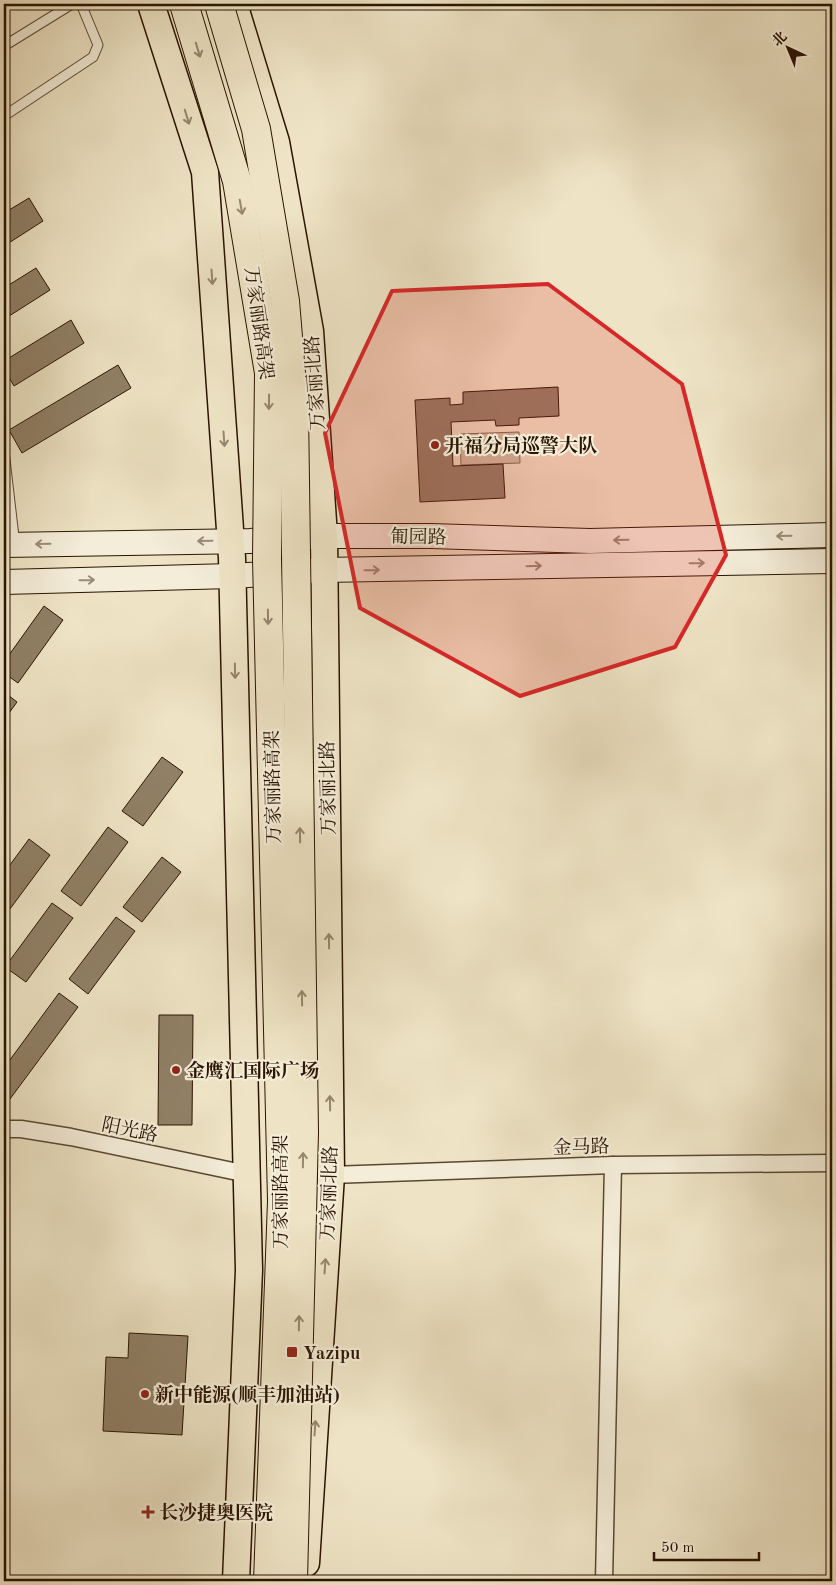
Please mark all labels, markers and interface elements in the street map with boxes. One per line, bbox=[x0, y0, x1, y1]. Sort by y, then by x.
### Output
north arrow bbox=[764, 22, 814, 72]
text: 北 bbox=[769, 29, 790, 49]
one-way arrow bbox=[193, 42, 203, 58]
one-way arrow bbox=[183, 109, 192, 124]
one-way arrow bbox=[237, 198, 247, 214]
street label: 万家丽路高架 bbox=[240, 265, 278, 381]
one-way arrow bbox=[207, 268, 217, 284]
street label: 万家丽北路 bbox=[302, 335, 329, 431]
one-way arrow bbox=[264, 394, 274, 410]
one-way arrow bbox=[219, 430, 228, 446]
place label: 开福分局巡警大队 bbox=[445, 435, 597, 457]
marker: 开福分局巡警大队 bbox=[429, 439, 441, 451]
street label: 匍园路 bbox=[389, 527, 447, 548]
one-way arrow bbox=[776, 531, 792, 541]
one-way arrow bbox=[613, 535, 630, 545]
one-way arrow bbox=[197, 536, 214, 546]
one-way arrow bbox=[35, 540, 51, 549]
one-way arrow bbox=[688, 558, 705, 568]
one-way arrow bbox=[526, 561, 542, 571]
one-way arrow bbox=[364, 565, 380, 575]
one-way arrow bbox=[79, 575, 95, 584]
one-way arrow bbox=[263, 608, 273, 625]
one-way arrow bbox=[230, 662, 240, 679]
street label: 万家丽路高架 bbox=[261, 730, 285, 844]
street label: 万家丽北路 bbox=[317, 740, 340, 836]
one-way arrow bbox=[295, 827, 305, 844]
one-way arrow bbox=[324, 933, 333, 949]
one-way arrow bbox=[297, 990, 307, 1006]
place label: 金鹰汇国际广场 bbox=[186, 1060, 319, 1082]
marker: 金鹰汇国际广场 bbox=[170, 1064, 182, 1076]
one-way arrow bbox=[326, 1096, 335, 1112]
street label: 阳光路 bbox=[100, 1114, 160, 1147]
street label: 万家丽路高架 bbox=[270, 1135, 292, 1249]
street label: 金马路 bbox=[552, 1135, 610, 1159]
street label: 万家丽北路 bbox=[317, 1145, 342, 1241]
one-way arrow bbox=[299, 1152, 308, 1168]
one-way arrow bbox=[321, 1258, 330, 1274]
one-way arrow bbox=[295, 1315, 304, 1331]
marker: Yazipu bbox=[285, 1345, 299, 1359]
place label: Yazipu bbox=[303, 1345, 361, 1364]
place label: 新中能源(顺丰加油站) bbox=[155, 1384, 340, 1406]
marker: 新中能源(顺丰加油站) bbox=[139, 1388, 151, 1400]
one-way arrow bbox=[310, 1420, 319, 1436]
place label: 长沙捷奥医院 bbox=[159, 1502, 273, 1524]
marker: 长沙捷奥医院 bbox=[141, 1505, 155, 1519]
scale bar bbox=[654, 1530, 758, 1562]
text: 50 m bbox=[661, 1541, 695, 1556]

